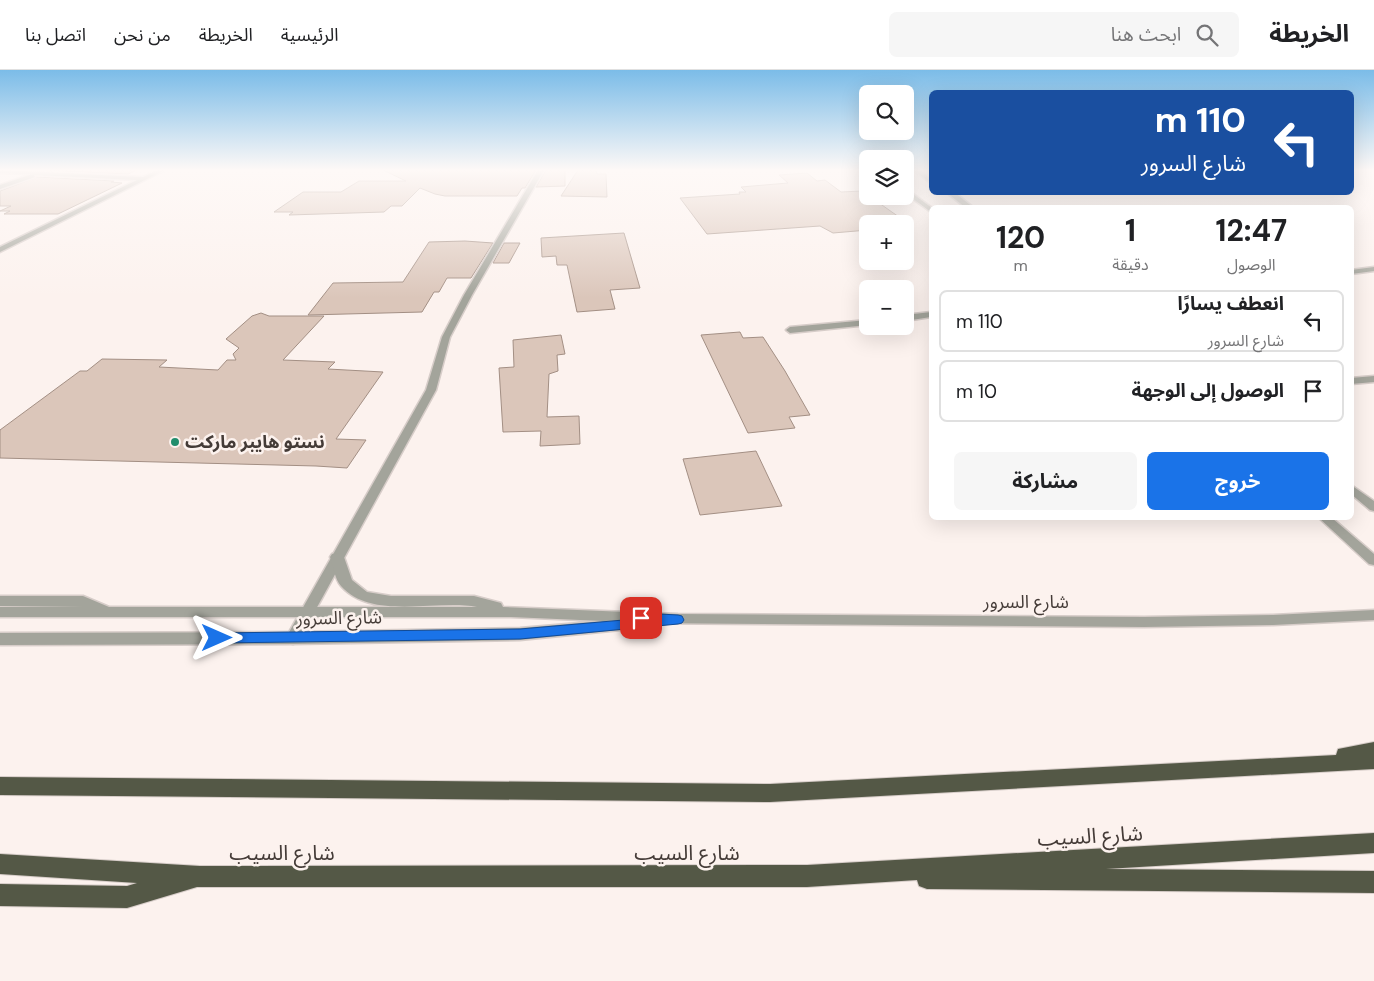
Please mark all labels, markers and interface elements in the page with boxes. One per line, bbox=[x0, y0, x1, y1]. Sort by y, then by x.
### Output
search box bbox=[889, 12, 1239, 57]
text: الخريطة bbox=[1269, 18, 1349, 49]
icon: search bbox=[1193, 21, 1221, 49]
text: ابحث هنا bbox=[1111, 22, 1181, 47]
text: اتصل بنا bbox=[25, 23, 86, 47]
text: من نحن bbox=[114, 23, 171, 47]
text: الخريطة bbox=[199, 23, 253, 47]
text: الرئيسية bbox=[281, 23, 339, 47]
map controls bbox=[859, 85, 914, 335]
button: search bbox=[859, 85, 914, 140]
text: 110 m bbox=[1155, 97, 1246, 143]
icon: left bbox=[1264, 110, 1329, 175]
text: شارع السرور bbox=[1141, 149, 1246, 178]
button: layers bbox=[859, 150, 914, 205]
text: 1 bbox=[1125, 211, 1136, 250]
text: 12:47 bbox=[1216, 211, 1287, 250]
button: + bbox=[859, 215, 914, 270]
text: 120 bbox=[996, 218, 1045, 257]
text: دقيقة bbox=[1112, 254, 1149, 275]
text: الوصول bbox=[1227, 254, 1276, 275]
text: m bbox=[1013, 255, 1028, 276]
button: − bbox=[859, 280, 914, 335]
text: انعطف يسارًا bbox=[1177, 291, 1284, 316]
icon: left bbox=[1299, 307, 1327, 335]
text: 110 m bbox=[956, 309, 1003, 334]
text: شارع السرور bbox=[1208, 330, 1284, 351]
icon: arrive bbox=[1299, 377, 1327, 405]
text: الوصول إلى الوجهة bbox=[1132, 378, 1284, 403]
text: 10 m bbox=[956, 379, 997, 404]
place label: نستو هايبر ماركت bbox=[185, 430, 325, 454]
marker: نستو هايبر ماركت bbox=[169, 436, 181, 448]
button: مشاركة bbox=[954, 452, 1137, 510]
button: خروج bbox=[1147, 452, 1329, 510]
street label: شارع السرور bbox=[982, 590, 1069, 616]
pin bbox=[620, 597, 662, 639]
icon: arrive bbox=[627, 604, 655, 632]
street label: شارع السرور bbox=[295, 605, 382, 633]
position arrow bbox=[190, 611, 242, 663]
street label: شارع السيب bbox=[1037, 819, 1144, 854]
street label: شارع السيب bbox=[229, 839, 335, 868]
street label: شارع السيب bbox=[634, 839, 740, 868]

